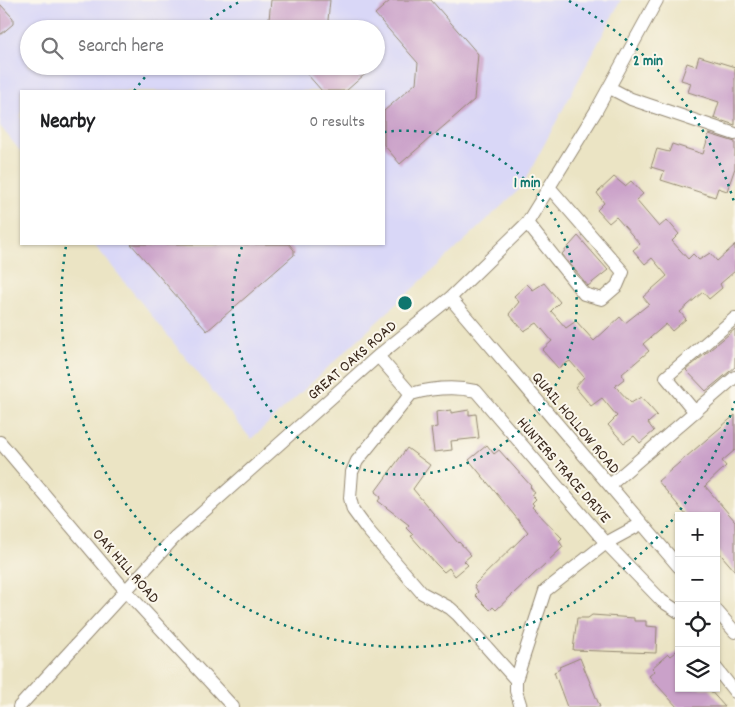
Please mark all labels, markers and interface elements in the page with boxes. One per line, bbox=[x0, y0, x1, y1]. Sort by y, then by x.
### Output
search box bbox=[20, 20, 385, 75]
icon: search bbox=[38, 34, 66, 62]
text: Search here bbox=[78, 34, 164, 61]
text: 2 min bbox=[633, 51, 663, 73]
text: Nearby bbox=[40, 108, 95, 138]
text: 0 results bbox=[310, 111, 365, 134]
text: 1 min bbox=[514, 173, 540, 195]
centre of rings bbox=[396, 294, 414, 312]
street label: GREAT OAKS ROAD bbox=[303, 315, 402, 406]
street label: QUAIL HOLLOW ROAD bbox=[525, 367, 625, 480]
street label: HUNTERS TRACE DRIVE bbox=[511, 413, 616, 529]
map controls bbox=[675, 512, 720, 692]
button: + bbox=[675, 512, 720, 557]
street label: OAK HILL ROAD bbox=[86, 524, 164, 609]
button: − bbox=[675, 557, 720, 602]
button: locate bbox=[675, 602, 720, 647]
button: layers bbox=[675, 647, 720, 692]

